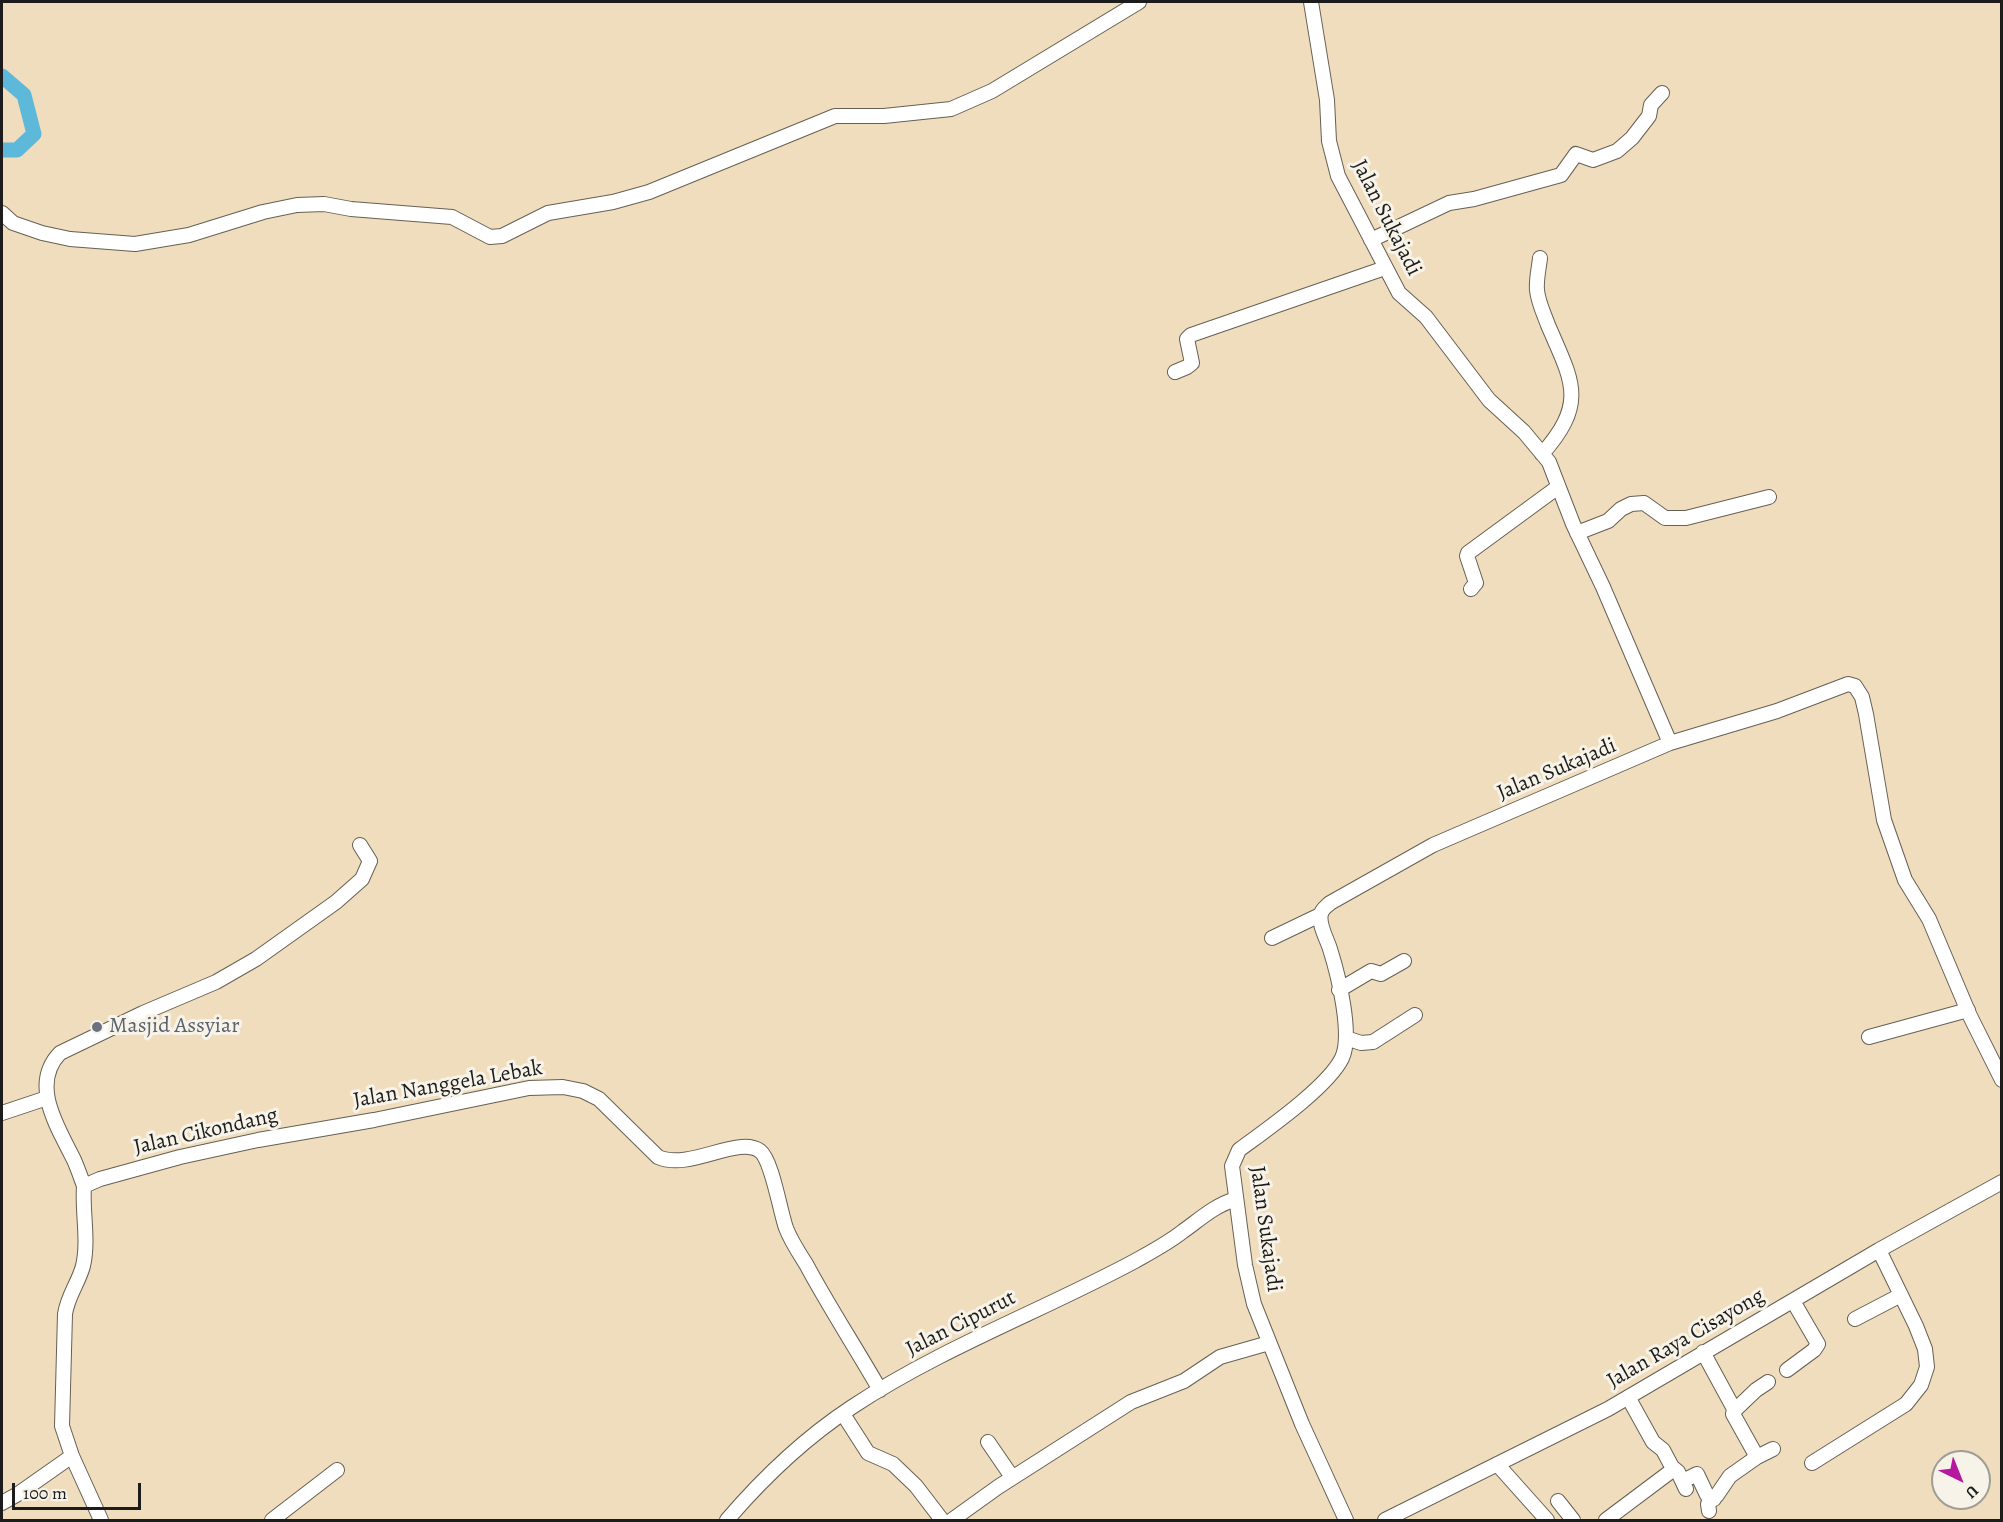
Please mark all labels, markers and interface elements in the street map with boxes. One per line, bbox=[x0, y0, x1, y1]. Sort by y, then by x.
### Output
street label: Jalan Sukajadi bbox=[1345, 155, 1427, 281]
street label: Jalan Sukajadi bbox=[1493, 733, 1621, 807]
place label: Masjid Assyiar bbox=[109, 1014, 240, 1040]
marker: Masjid Assyiar bbox=[90, 1020, 104, 1034]
street label: Jalan Nanggela Lebak bbox=[351, 1055, 545, 1115]
street label: Jalan Cikondang bbox=[131, 1103, 281, 1161]
street label: Jalan Sukajadi bbox=[1243, 1164, 1287, 1294]
street label: Jalan Raya Cisayong bbox=[1603, 1283, 1769, 1395]
street label: Jalan Cipurut bbox=[902, 1285, 1020, 1363]
north arrow bbox=[1931, 1450, 1991, 1510]
scale bar bbox=[15, 1471, 144, 1509]
text: U bbox=[1961, 1480, 1983, 1503]
text: 100 m bbox=[23, 1481, 67, 1505]

